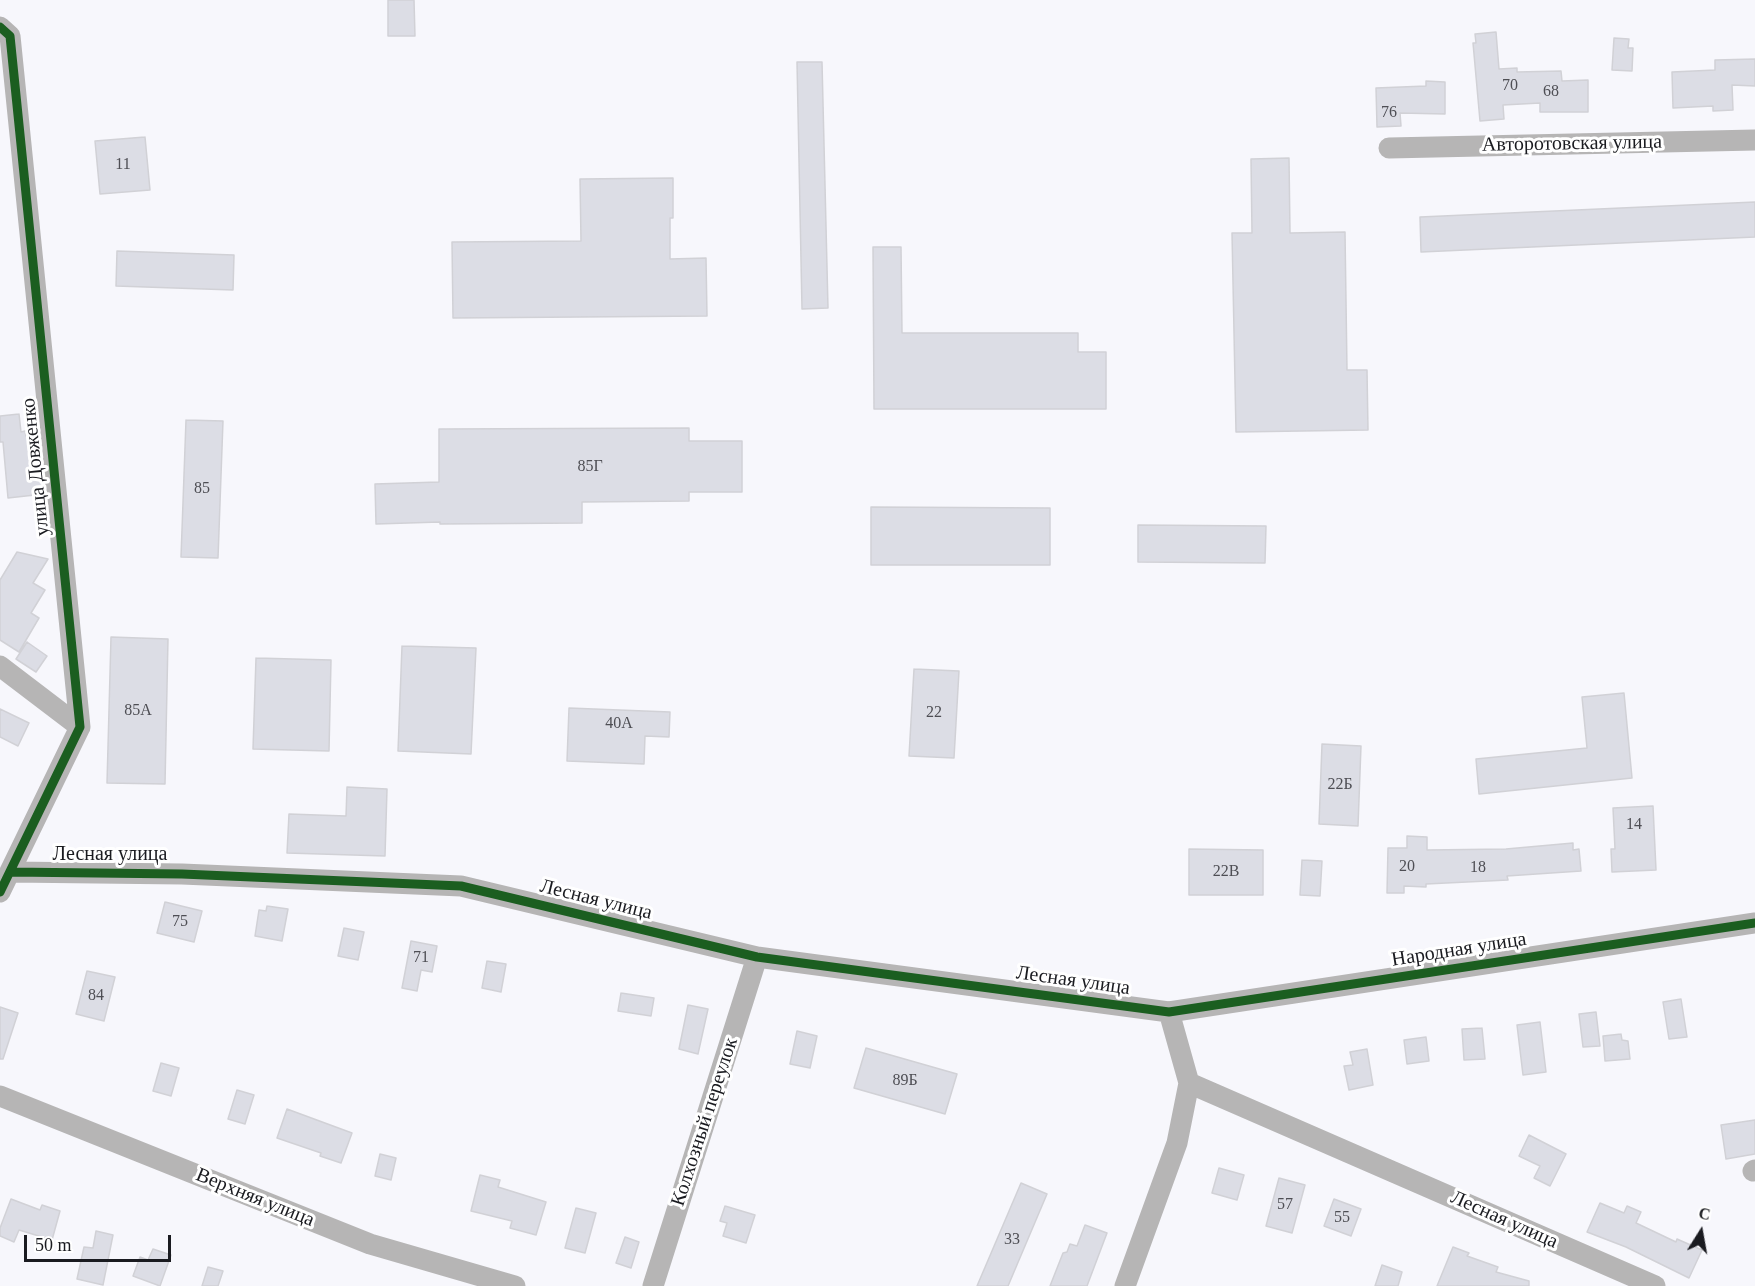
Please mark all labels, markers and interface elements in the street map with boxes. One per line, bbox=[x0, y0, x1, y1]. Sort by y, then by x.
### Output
house number: 70 bbox=[1502, 76, 1518, 96]
house number: 68 bbox=[1543, 82, 1559, 102]
house number: 76 bbox=[1381, 103, 1397, 123]
street label: Авторотовская улица bbox=[1482, 130, 1662, 158]
house number: 11 bbox=[115, 155, 131, 175]
street label: улица Довженко bbox=[17, 397, 55, 537]
house number: 85Г bbox=[577, 457, 603, 477]
house number: 85 bbox=[194, 479, 210, 499]
house number: 85А bbox=[124, 701, 152, 721]
house number: 22 bbox=[926, 703, 942, 723]
house number: 40А bbox=[605, 714, 633, 734]
house number: 22Б bbox=[1327, 775, 1353, 795]
house number: 14 bbox=[1626, 815, 1642, 835]
street label: Лесная улица bbox=[53, 843, 167, 867]
house number: 20 bbox=[1399, 857, 1415, 877]
house number: 18 bbox=[1470, 858, 1486, 878]
house number: 22В bbox=[1213, 862, 1239, 882]
street label: Лесная улица bbox=[537, 874, 655, 926]
house number: 75 bbox=[172, 912, 188, 932]
street label: Народная улица bbox=[1390, 928, 1528, 972]
house number: 71 bbox=[413, 948, 429, 968]
street label: Лесная улица bbox=[1014, 961, 1132, 1001]
house number: 84 bbox=[88, 986, 104, 1006]
street label: Колхозный переулок bbox=[666, 1035, 744, 1209]
house number: 89Б bbox=[892, 1071, 918, 1091]
street label: Верхняя улица bbox=[192, 1163, 318, 1233]
street label: Лесная улица bbox=[1447, 1186, 1561, 1254]
house number: 57 bbox=[1277, 1195, 1293, 1215]
north arrow bbox=[1671, 1202, 1731, 1262]
text: С bbox=[1697, 1204, 1712, 1223]
house number: 55 bbox=[1334, 1208, 1350, 1228]
scale bar bbox=[27, 1223, 174, 1261]
house number: 33 bbox=[1004, 1230, 1020, 1250]
text: 50 m bbox=[35, 1235, 72, 1255]

